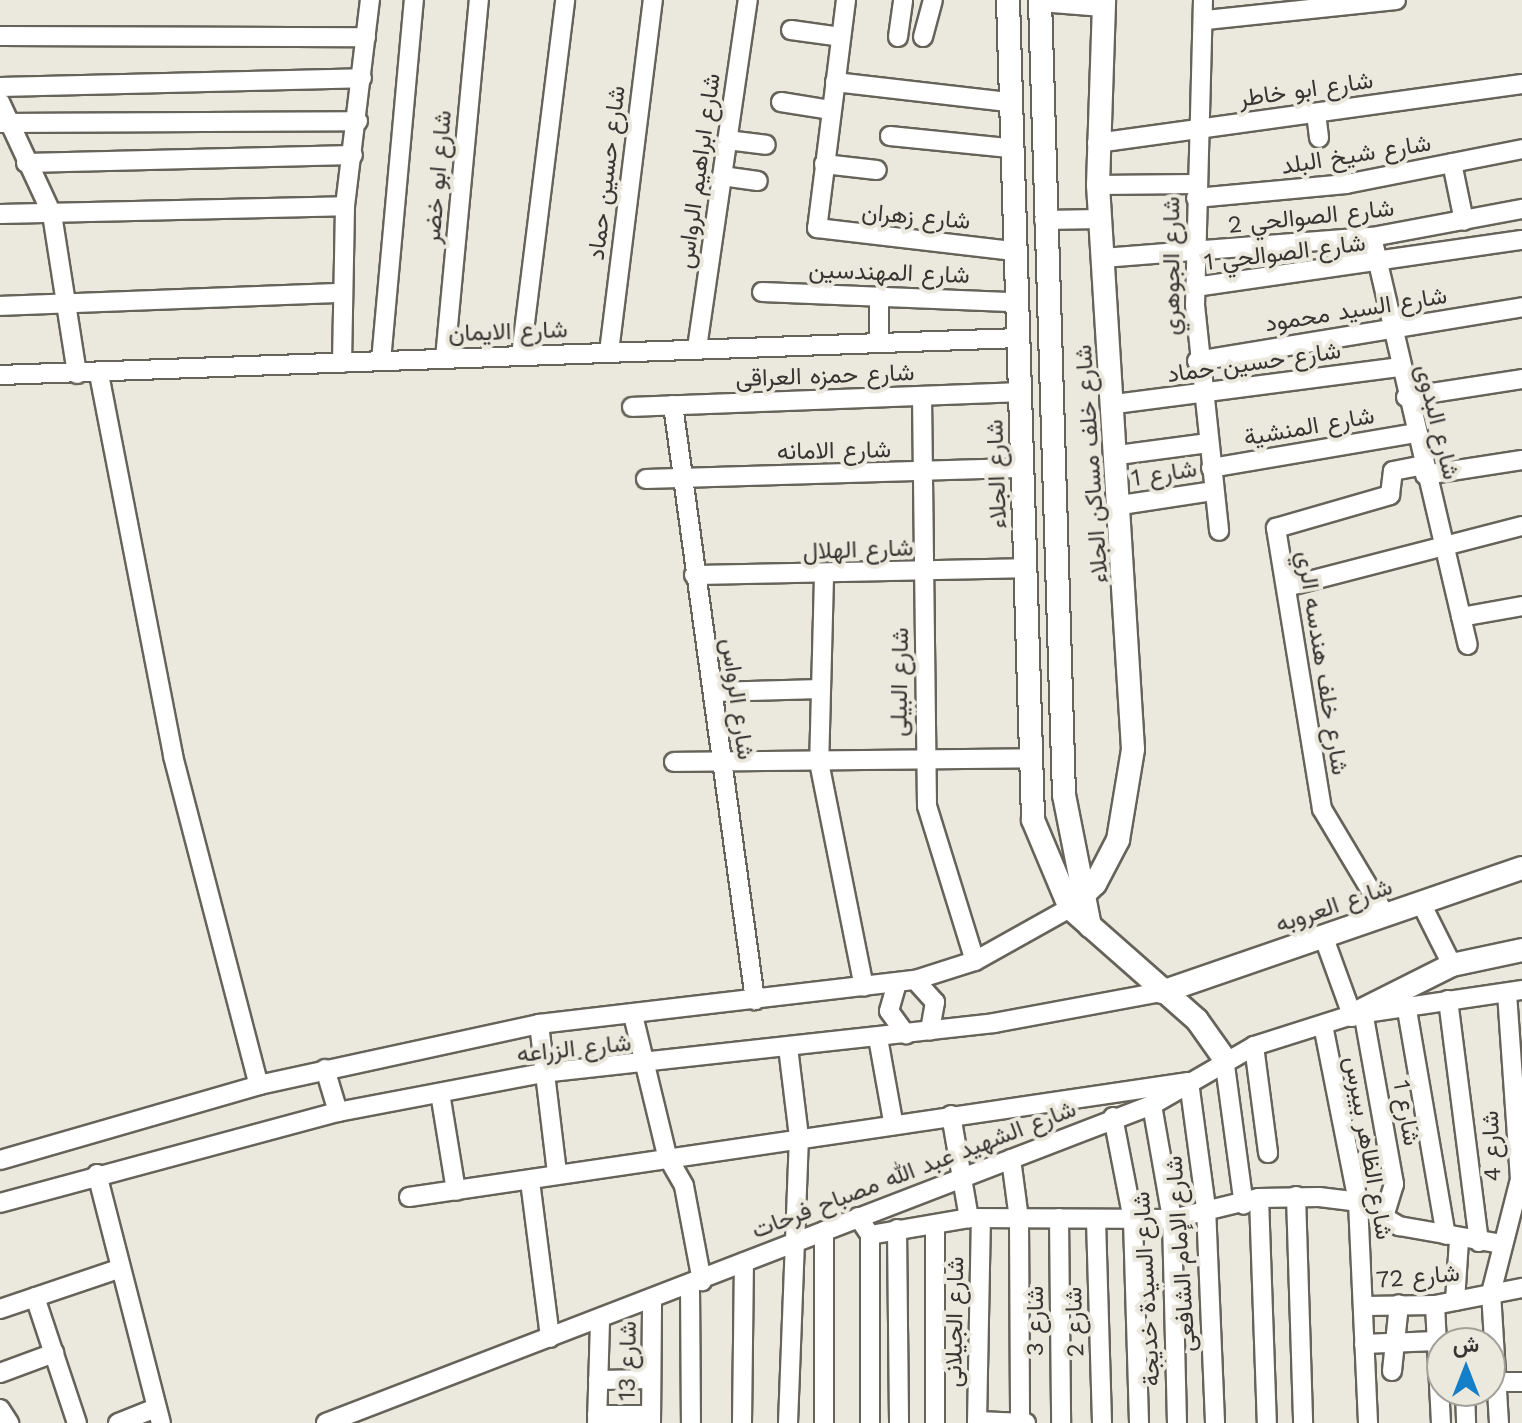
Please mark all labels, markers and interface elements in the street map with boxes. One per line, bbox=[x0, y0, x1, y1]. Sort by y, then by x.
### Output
street label: شارع ابو خاطر bbox=[1237, 66, 1375, 114]
street label: شارع ابراهيم الرواس bbox=[671, 71, 727, 271]
street label: شارع حسين حماد bbox=[582, 84, 632, 262]
street label: شارع ابو خضر bbox=[418, 109, 458, 245]
street label: شارع شيخ البلد bbox=[1279, 129, 1433, 181]
street label: شارع الصوالحي 2 bbox=[1227, 194, 1395, 240]
street label: شارع الجوهري bbox=[1158, 197, 1186, 335]
street label: شارع زهران bbox=[860, 198, 972, 236]
street label: شارع الصوالحي 1 bbox=[1203, 229, 1367, 277]
street label: شارع المهندسين bbox=[808, 256, 970, 290]
street label: شارع السيد محمود bbox=[1263, 281, 1449, 339]
street label: شارع الايمان bbox=[448, 316, 568, 348]
street label: شارع حسين حماد bbox=[1165, 337, 1343, 389]
street label: شارع خلف مساكن الجلاء bbox=[1069, 344, 1115, 584]
street label: شارع حمزه العراقى bbox=[735, 358, 915, 394]
street label: شارع البدوى bbox=[1409, 361, 1465, 483]
street label: شارع المنشية bbox=[1241, 401, 1377, 453]
street label: شارع الجلاء bbox=[981, 419, 1013, 529]
street label: شارع الامانه bbox=[777, 436, 891, 466]
street label: شارع 1 bbox=[1129, 455, 1199, 493]
street label: شارع الهلال bbox=[802, 534, 914, 566]
street label: شارع خلف هندسه الري bbox=[1290, 549, 1354, 777]
street label: شارع البيلى bbox=[885, 627, 915, 737]
street label: شارع الرواس bbox=[714, 636, 760, 762]
street label: شارع العروبه bbox=[1272, 873, 1396, 939]
street label: شارع الزراعه bbox=[515, 1029, 633, 1069]
street label: شارع الظاهر بيبرس bbox=[1338, 1054, 1398, 1242]
street label: شارع 1 bbox=[1386, 1078, 1426, 1148]
street label: شارع الشهيد عبد الله مصباح فرحات bbox=[748, 1095, 1080, 1245]
street label: شارع 4 bbox=[1476, 1110, 1508, 1182]
street label: شارع الإمام الشافعى bbox=[1160, 1155, 1202, 1353]
street label: شارع السيدة خديجة bbox=[1128, 1191, 1166, 1387]
street label: شارع الجيلانى bbox=[939, 1256, 971, 1388]
street label: شارع 72 bbox=[1375, 1259, 1461, 1295]
street label: شارع 3 bbox=[1022, 1286, 1050, 1356]
street label: شارع 2 bbox=[1059, 1286, 1091, 1358]
street label: شارع 13 bbox=[613, 1321, 643, 1401]
north arrow bbox=[1426, 1327, 1506, 1407]
text: ش bbox=[1453, 1332, 1479, 1357]

